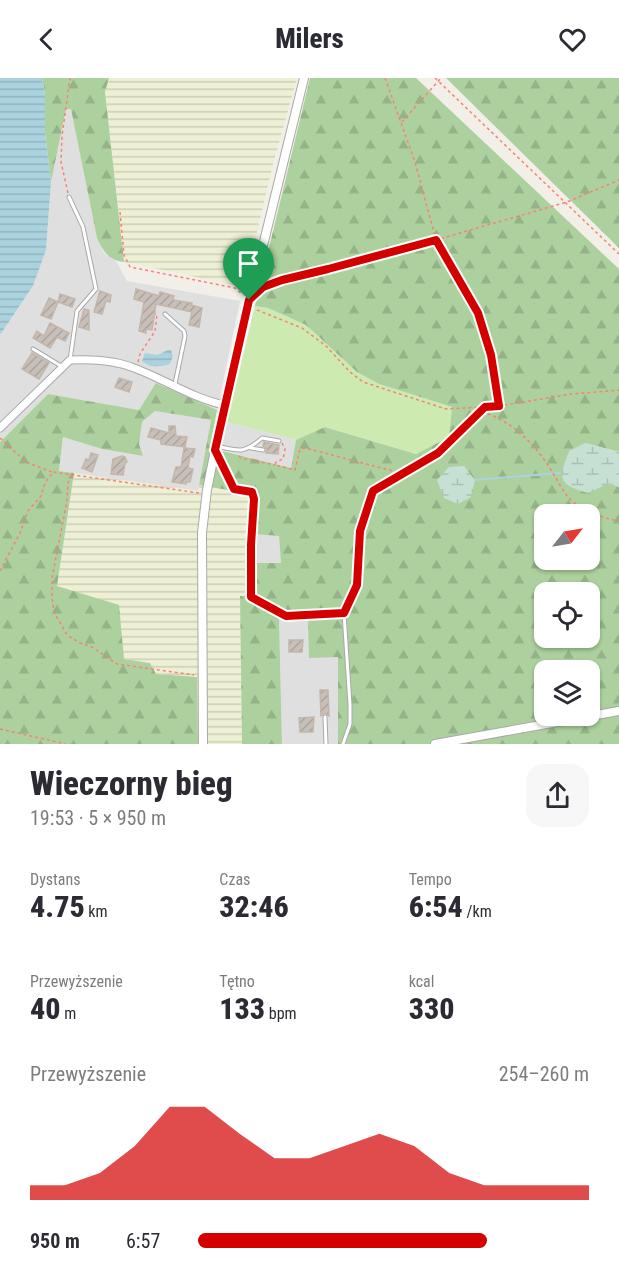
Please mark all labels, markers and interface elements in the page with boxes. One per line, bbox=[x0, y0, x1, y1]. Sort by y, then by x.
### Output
icon: back bbox=[30, 23, 63, 56]
text: Milers bbox=[275, 23, 344, 55]
icon: heart bbox=[556, 23, 589, 56]
pin bbox=[223, 238, 274, 300]
icon: arrive bbox=[232, 247, 265, 280]
north arrow bbox=[534, 504, 600, 570]
map controls bbox=[534, 504, 600, 726]
button: locate bbox=[534, 582, 600, 648]
button: layers bbox=[534, 660, 600, 726]
text: Wieczorny bieg bbox=[30, 764, 233, 803]
button: share bbox=[526, 764, 589, 827]
text: 19:53 · 5 × 950 m bbox=[30, 806, 166, 830]
text: Dystans bbox=[30, 870, 81, 889]
text: Czas bbox=[219, 870, 250, 889]
text: Tempo bbox=[409, 870, 452, 889]
text: 4.75 bbox=[30, 889, 85, 924]
text: 32:46 bbox=[219, 889, 289, 924]
text: 6:54 bbox=[409, 889, 463, 924]
text: km bbox=[85, 902, 108, 921]
text: /km bbox=[463, 902, 492, 921]
text: Przewyższenie bbox=[30, 972, 123, 991]
text: Tętno bbox=[219, 972, 255, 991]
text: kcal bbox=[409, 972, 434, 991]
text: 40 bbox=[30, 991, 61, 1026]
text: 133 bbox=[219, 991, 265, 1026]
text: 330 bbox=[409, 991, 454, 1026]
text: m bbox=[61, 1004, 76, 1023]
text: bpm bbox=[265, 1004, 297, 1023]
text: Przewyższenie bbox=[30, 1062, 146, 1086]
text: 254–260 m bbox=[499, 1062, 589, 1086]
text: 950 m bbox=[30, 1229, 80, 1253]
text: 6:57 bbox=[126, 1229, 160, 1253]

